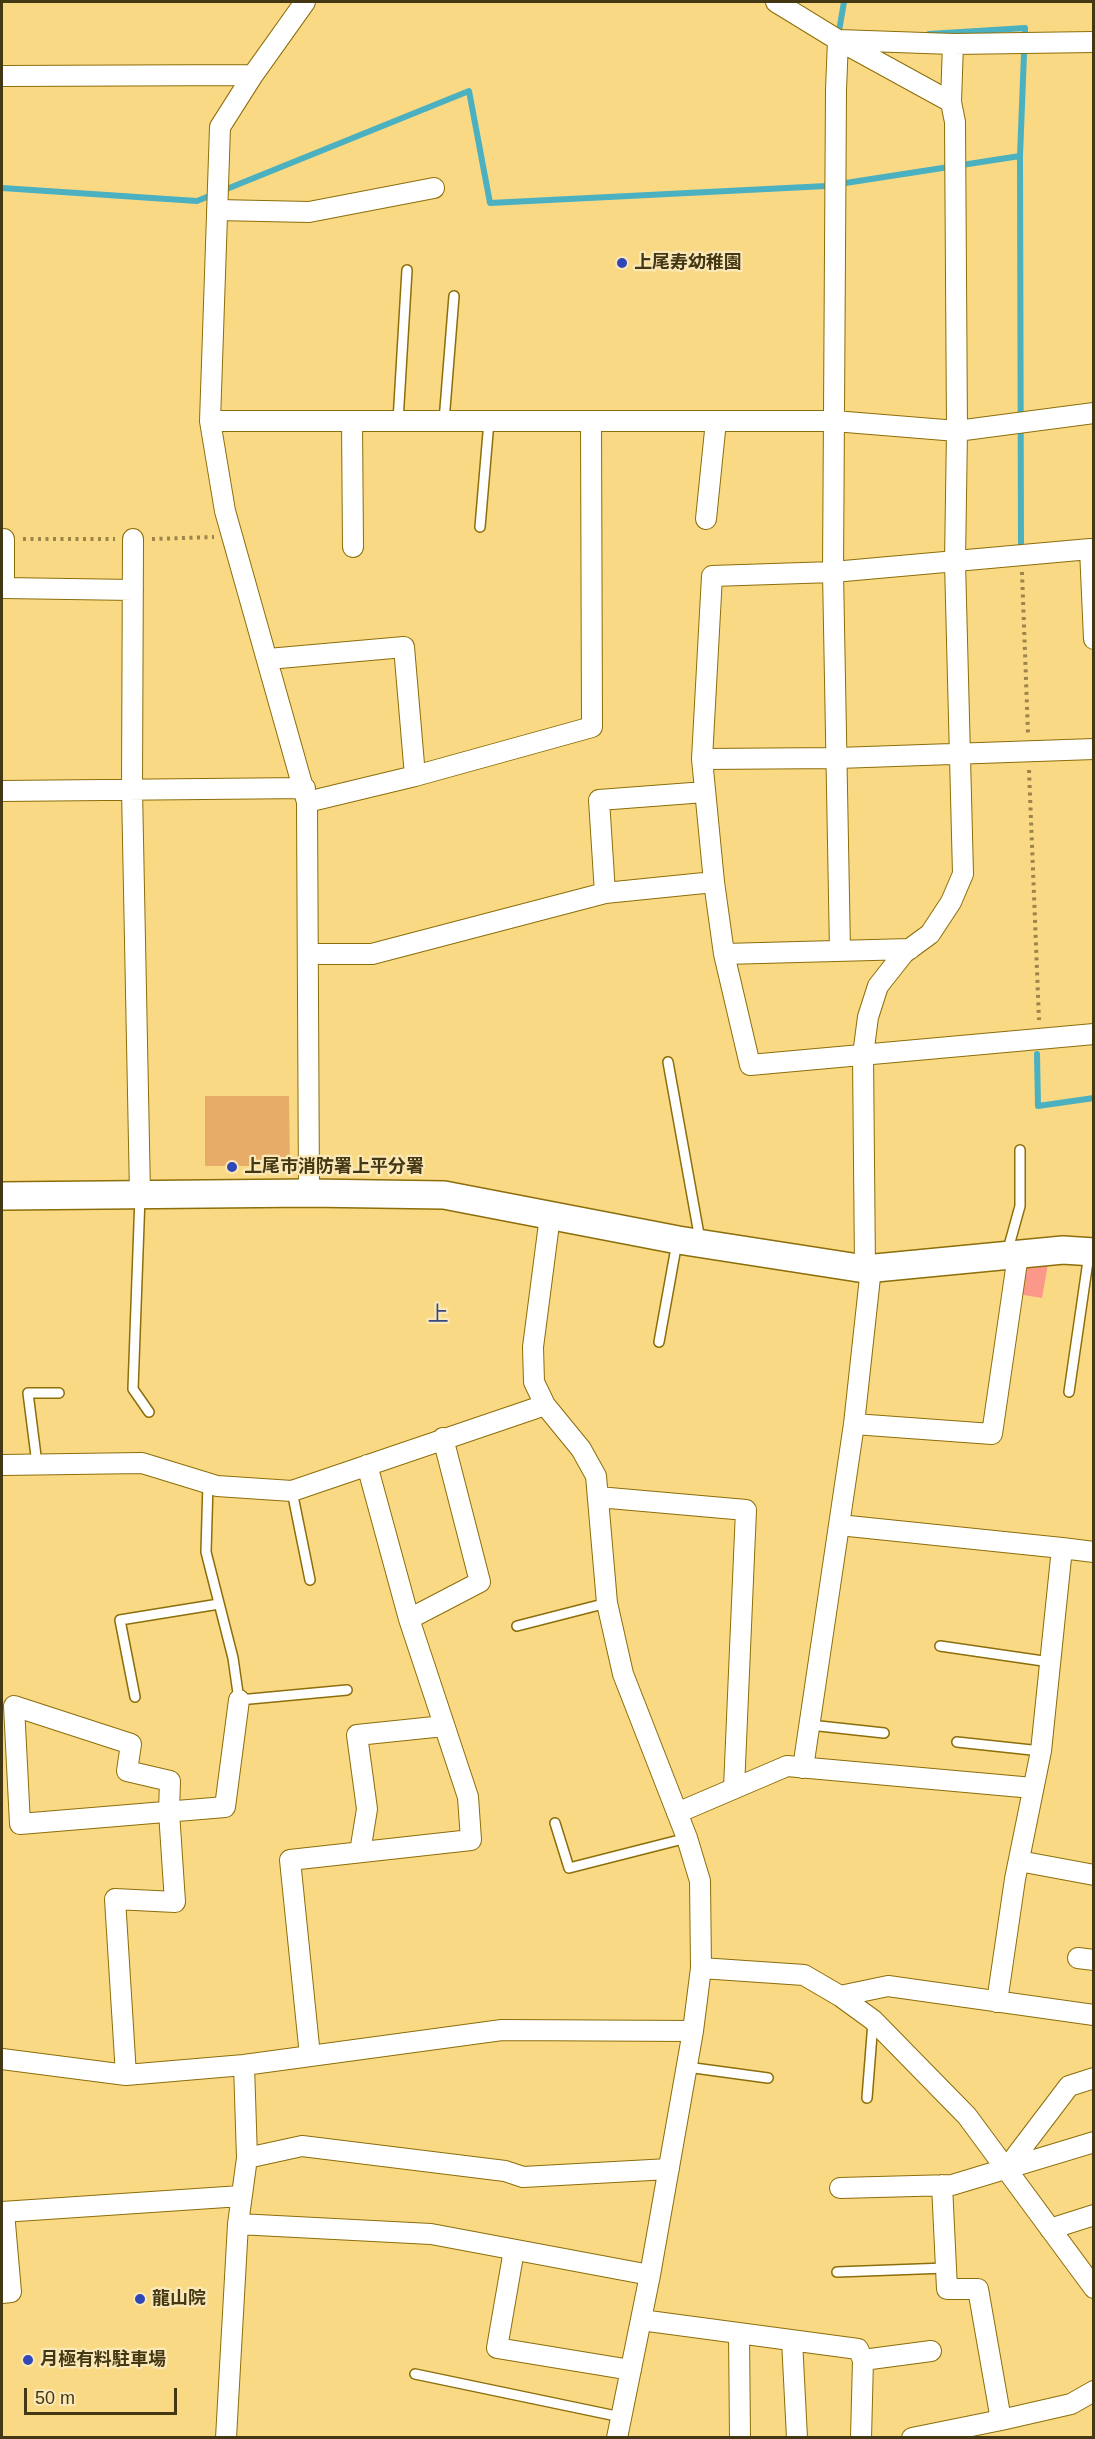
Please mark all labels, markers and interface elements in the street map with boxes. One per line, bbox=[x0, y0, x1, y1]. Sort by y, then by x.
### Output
place label: 上尾寿幼稚園 bbox=[634, 252, 742, 274]
marker: 上尾寿幼稚園 bbox=[615, 256, 629, 270]
place label: 上尾市消防署上平分署 bbox=[244, 1156, 424, 1178]
marker: 上尾市消防署上平分署 bbox=[225, 1160, 239, 1174]
district label: 上 bbox=[428, 1302, 448, 1328]
place label: 龍山院 bbox=[152, 2288, 206, 2310]
marker: 龍山院 bbox=[133, 2292, 147, 2306]
place label: 月極有料駐車場 bbox=[40, 2349, 166, 2371]
marker: 月極有料駐車場 bbox=[21, 2353, 35, 2367]
scale bar bbox=[27, 2376, 180, 2414]
text: 50 m bbox=[35, 2388, 75, 2408]

